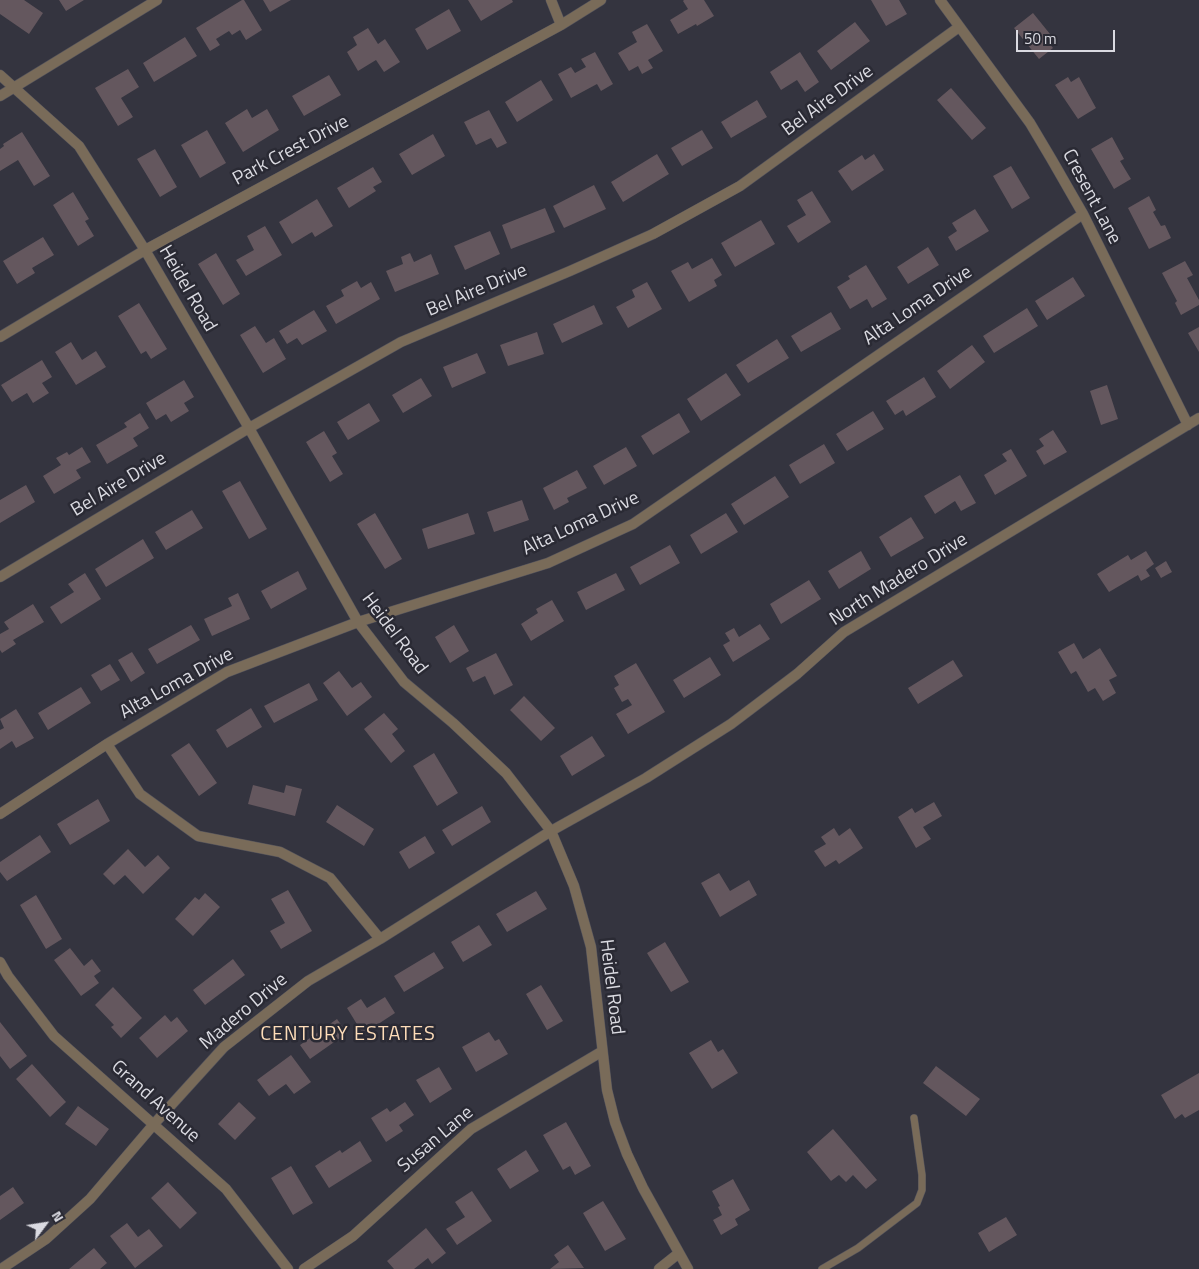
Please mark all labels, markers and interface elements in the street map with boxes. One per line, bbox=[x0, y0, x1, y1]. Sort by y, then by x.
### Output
scale bar bbox=[1019, 20, 1118, 52]
text: 50 m bbox=[1024, 27, 1057, 50]
street label: Bel Aire Drive bbox=[778, 60, 878, 142]
street label: Park Crest Drive bbox=[229, 111, 353, 191]
street label: Cresent Lane bbox=[1057, 146, 1125, 248]
street label: Heidel Road bbox=[153, 242, 221, 336]
street label: Bel Aire Drive bbox=[423, 260, 531, 322]
street label: Alta Loma Drive bbox=[859, 261, 977, 351]
street label: Bel Aire Drive bbox=[67, 448, 171, 522]
street label: Alta Loma Drive bbox=[519, 487, 643, 561]
street label: North Madero Drive bbox=[826, 529, 972, 631]
street label: Heidel Road bbox=[356, 589, 432, 679]
street label: Alta Loma Drive bbox=[116, 643, 238, 725]
street label: Heidel Road bbox=[594, 938, 628, 1036]
street label: Madero Drive bbox=[196, 969, 292, 1055]
district label: CENTURY ESTATES bbox=[258, 1023, 438, 1047]
street label: Grand Avenue bbox=[106, 1056, 204, 1148]
street label: Susan Lane bbox=[394, 1102, 478, 1178]
north arrow bbox=[20, 1199, 70, 1249]
text: N bbox=[47, 1206, 70, 1226]

